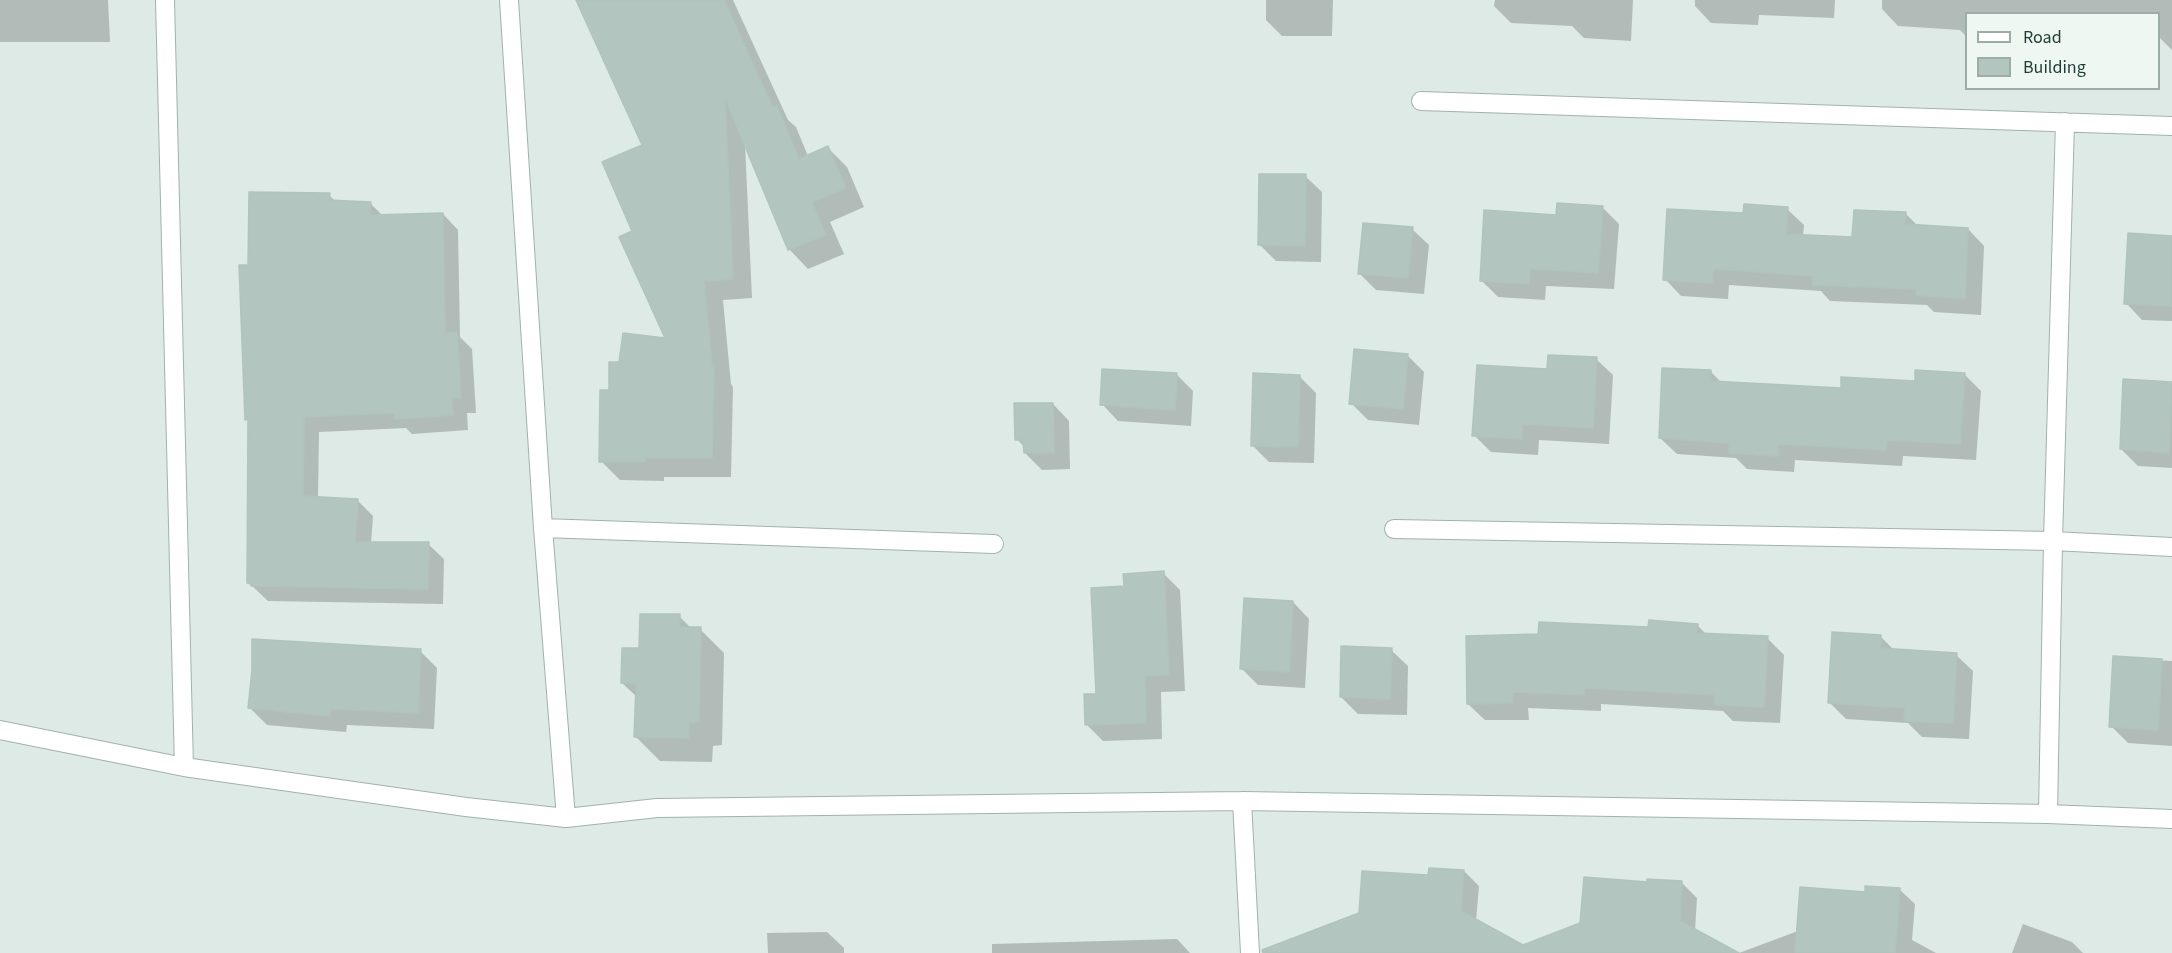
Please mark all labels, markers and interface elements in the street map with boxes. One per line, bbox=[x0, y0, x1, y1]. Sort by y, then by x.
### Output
legend bbox=[1965, 12, 2160, 90]
text: Road bbox=[2023, 25, 2062, 50]
text: Building bbox=[2023, 55, 2086, 80]

